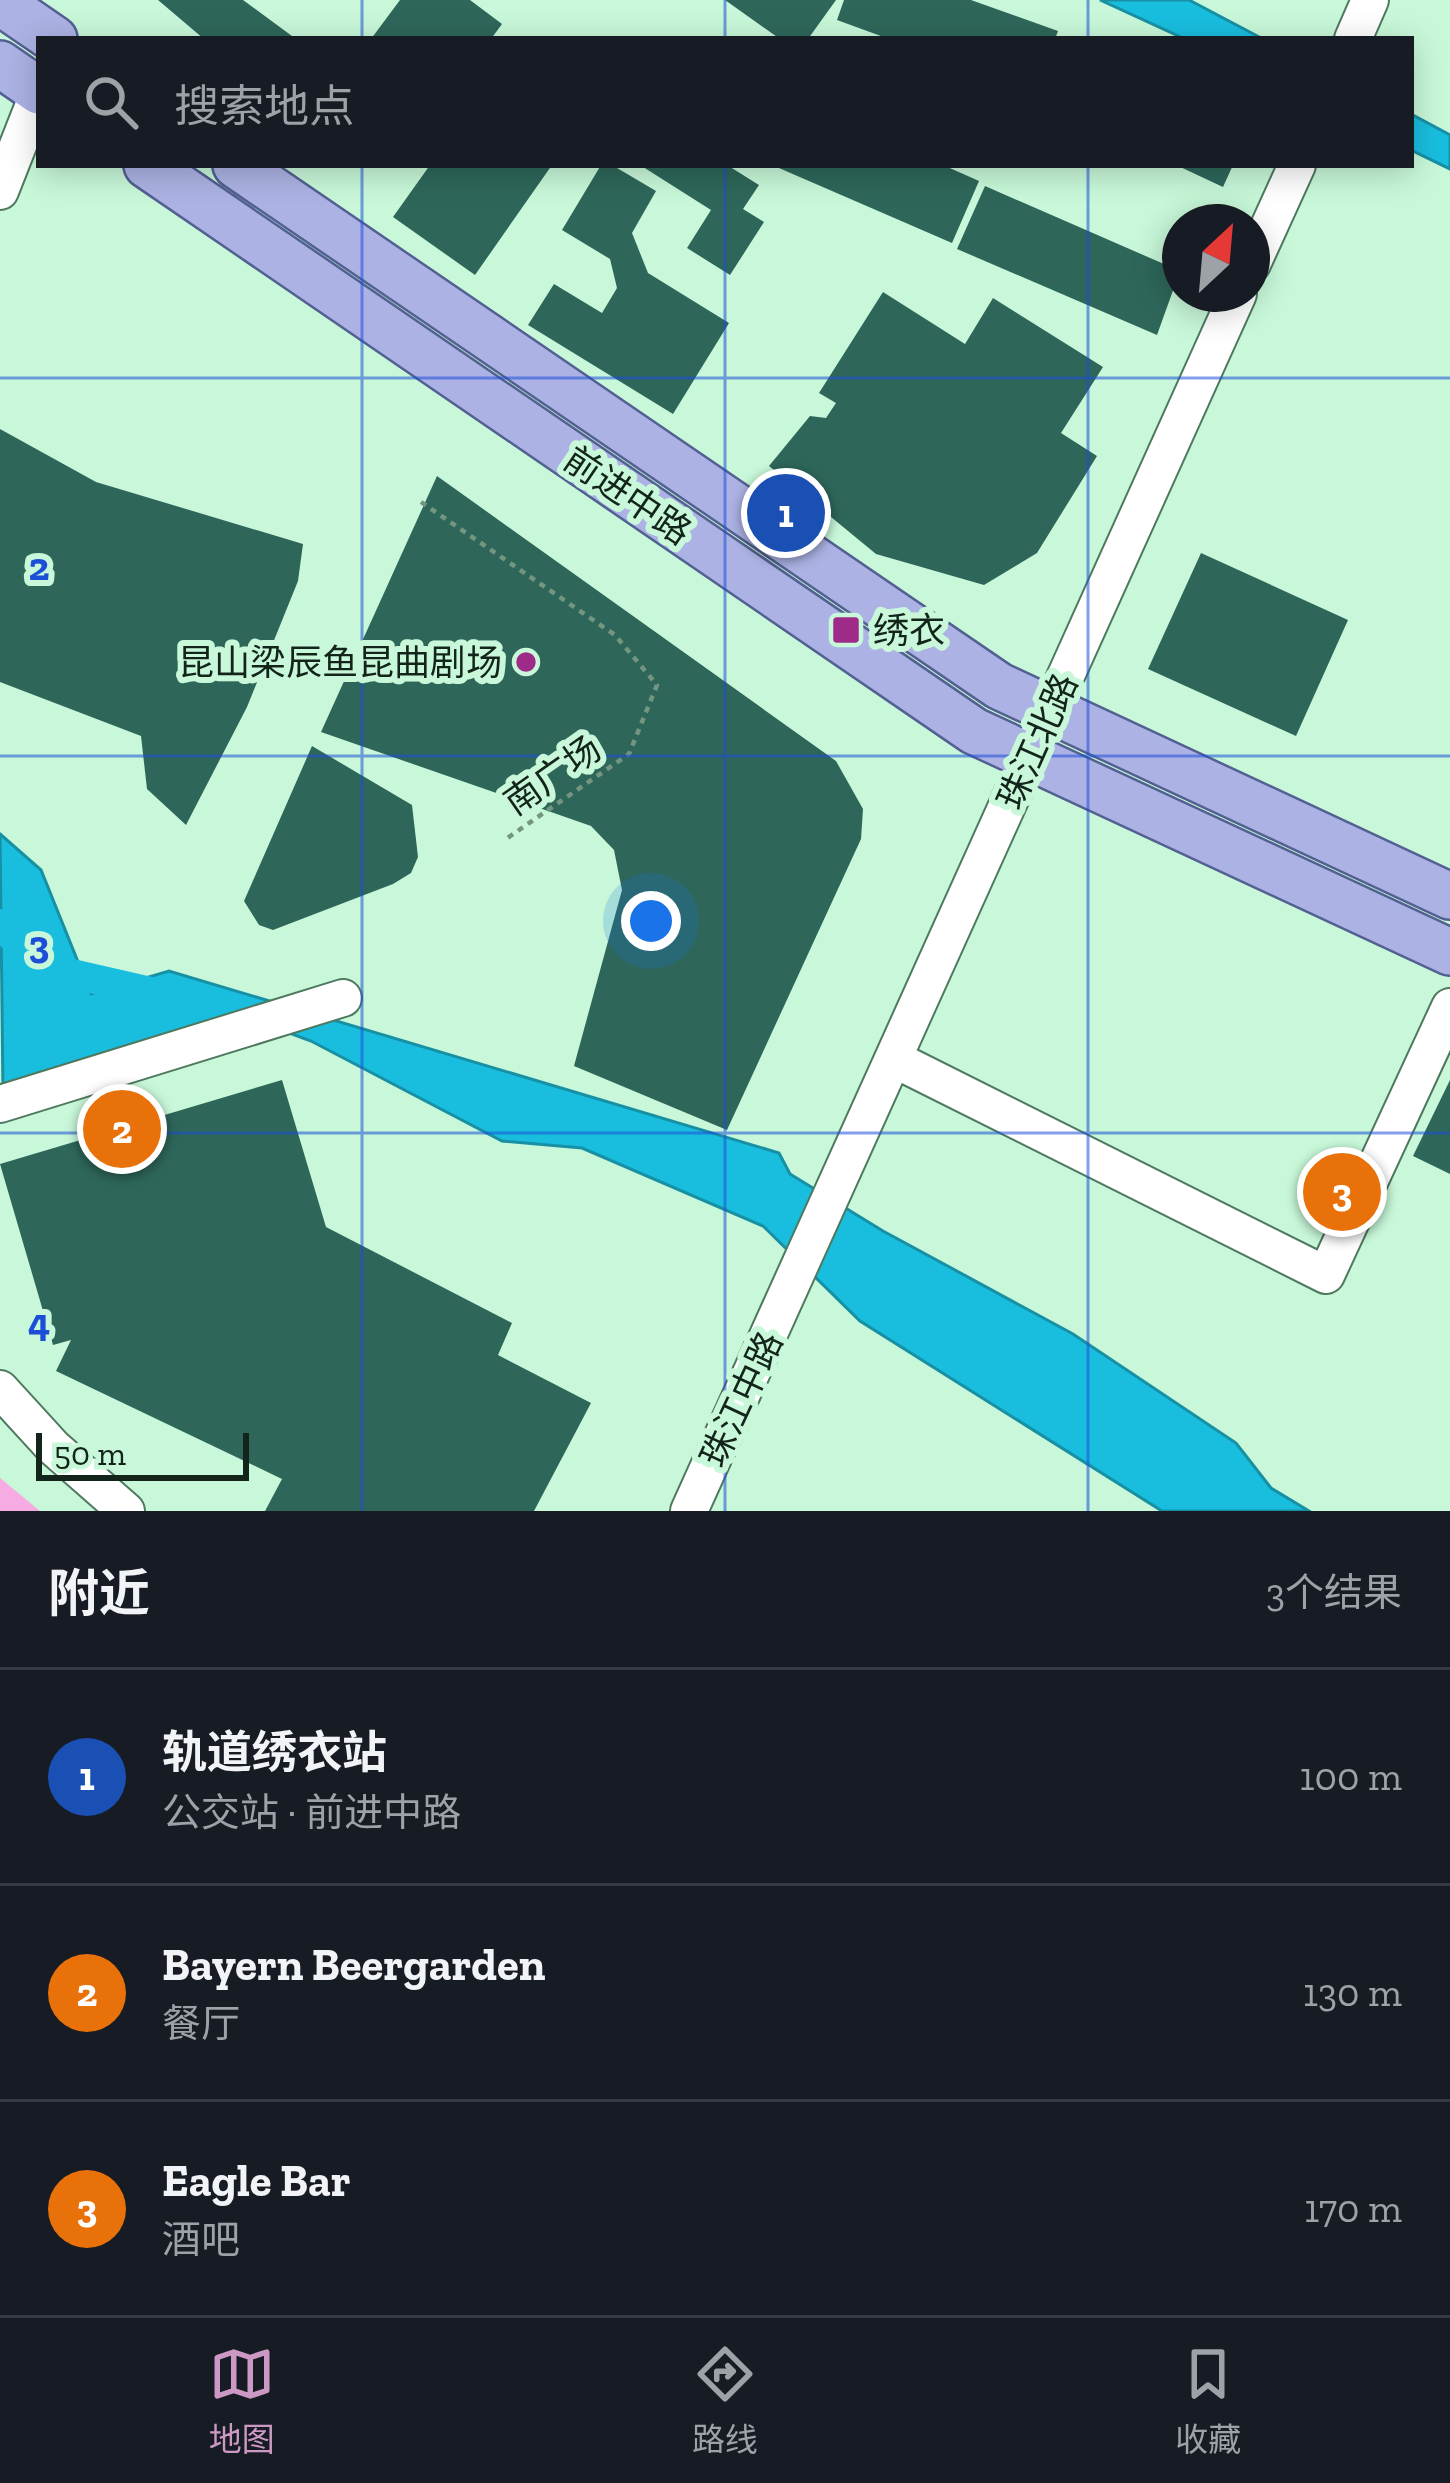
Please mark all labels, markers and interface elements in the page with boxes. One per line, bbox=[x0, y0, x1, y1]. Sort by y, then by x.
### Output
search box bbox=[36, 36, 1414, 168]
icon: search bbox=[78, 69, 144, 135]
text: 搜索地点 bbox=[174, 80, 354, 134]
north arrow bbox=[1162, 204, 1270, 312]
street label: 前进中路 bbox=[556, 437, 699, 554]
pin: 1 bbox=[747, 468, 825, 558]
text: 2 bbox=[29, 543, 50, 590]
place label: 绣衣 bbox=[873, 609, 945, 652]
marker: 绣衣 bbox=[830, 614, 862, 646]
place label: 昆山梁辰鱼昆曲剧场 bbox=[178, 641, 502, 684]
marker: 昆山梁辰鱼昆曲剧场 bbox=[513, 649, 539, 675]
street label: 珠江北路 bbox=[989, 667, 1086, 816]
street label: 南广场 bbox=[496, 727, 609, 824]
your location bbox=[621, 891, 681, 951]
text: 3 bbox=[29, 921, 49, 968]
pin: 2 bbox=[83, 1084, 161, 1174]
pin: 3 bbox=[1303, 1147, 1381, 1237]
text: 4 bbox=[28, 1299, 50, 1346]
street label: 珠江中路 bbox=[692, 1325, 791, 1474]
scale bar bbox=[36, 1427, 249, 1480]
text: 50 m bbox=[54, 1434, 126, 1473]
text: 附近 bbox=[48, 1563, 150, 1624]
text: 3个结果 bbox=[1266, 1569, 1402, 1616]
text: 轨道绣衣站 bbox=[162, 1726, 387, 1780]
text: 1 bbox=[79, 1753, 95, 1800]
text: 100 m bbox=[1300, 1753, 1402, 1800]
text: 公交站 · 前进中路 bbox=[162, 1789, 461, 1836]
text: Bayern Beergarden bbox=[162, 1938, 545, 1992]
text: 2 bbox=[77, 1969, 97, 2016]
text: 130 m bbox=[1303, 1969, 1402, 2016]
text: 餐厅 bbox=[162, 2000, 240, 2047]
text: Eagle Bar bbox=[162, 2154, 351, 2208]
text: 3 bbox=[77, 2185, 97, 2232]
text: 170 m bbox=[1304, 2185, 1402, 2232]
text: 酒吧 bbox=[162, 2216, 240, 2263]
tab: 地图 bbox=[209, 2341, 275, 2461]
tab: 路线 bbox=[692, 2341, 758, 2461]
tab: 收藏 bbox=[1175, 2341, 1241, 2461]

